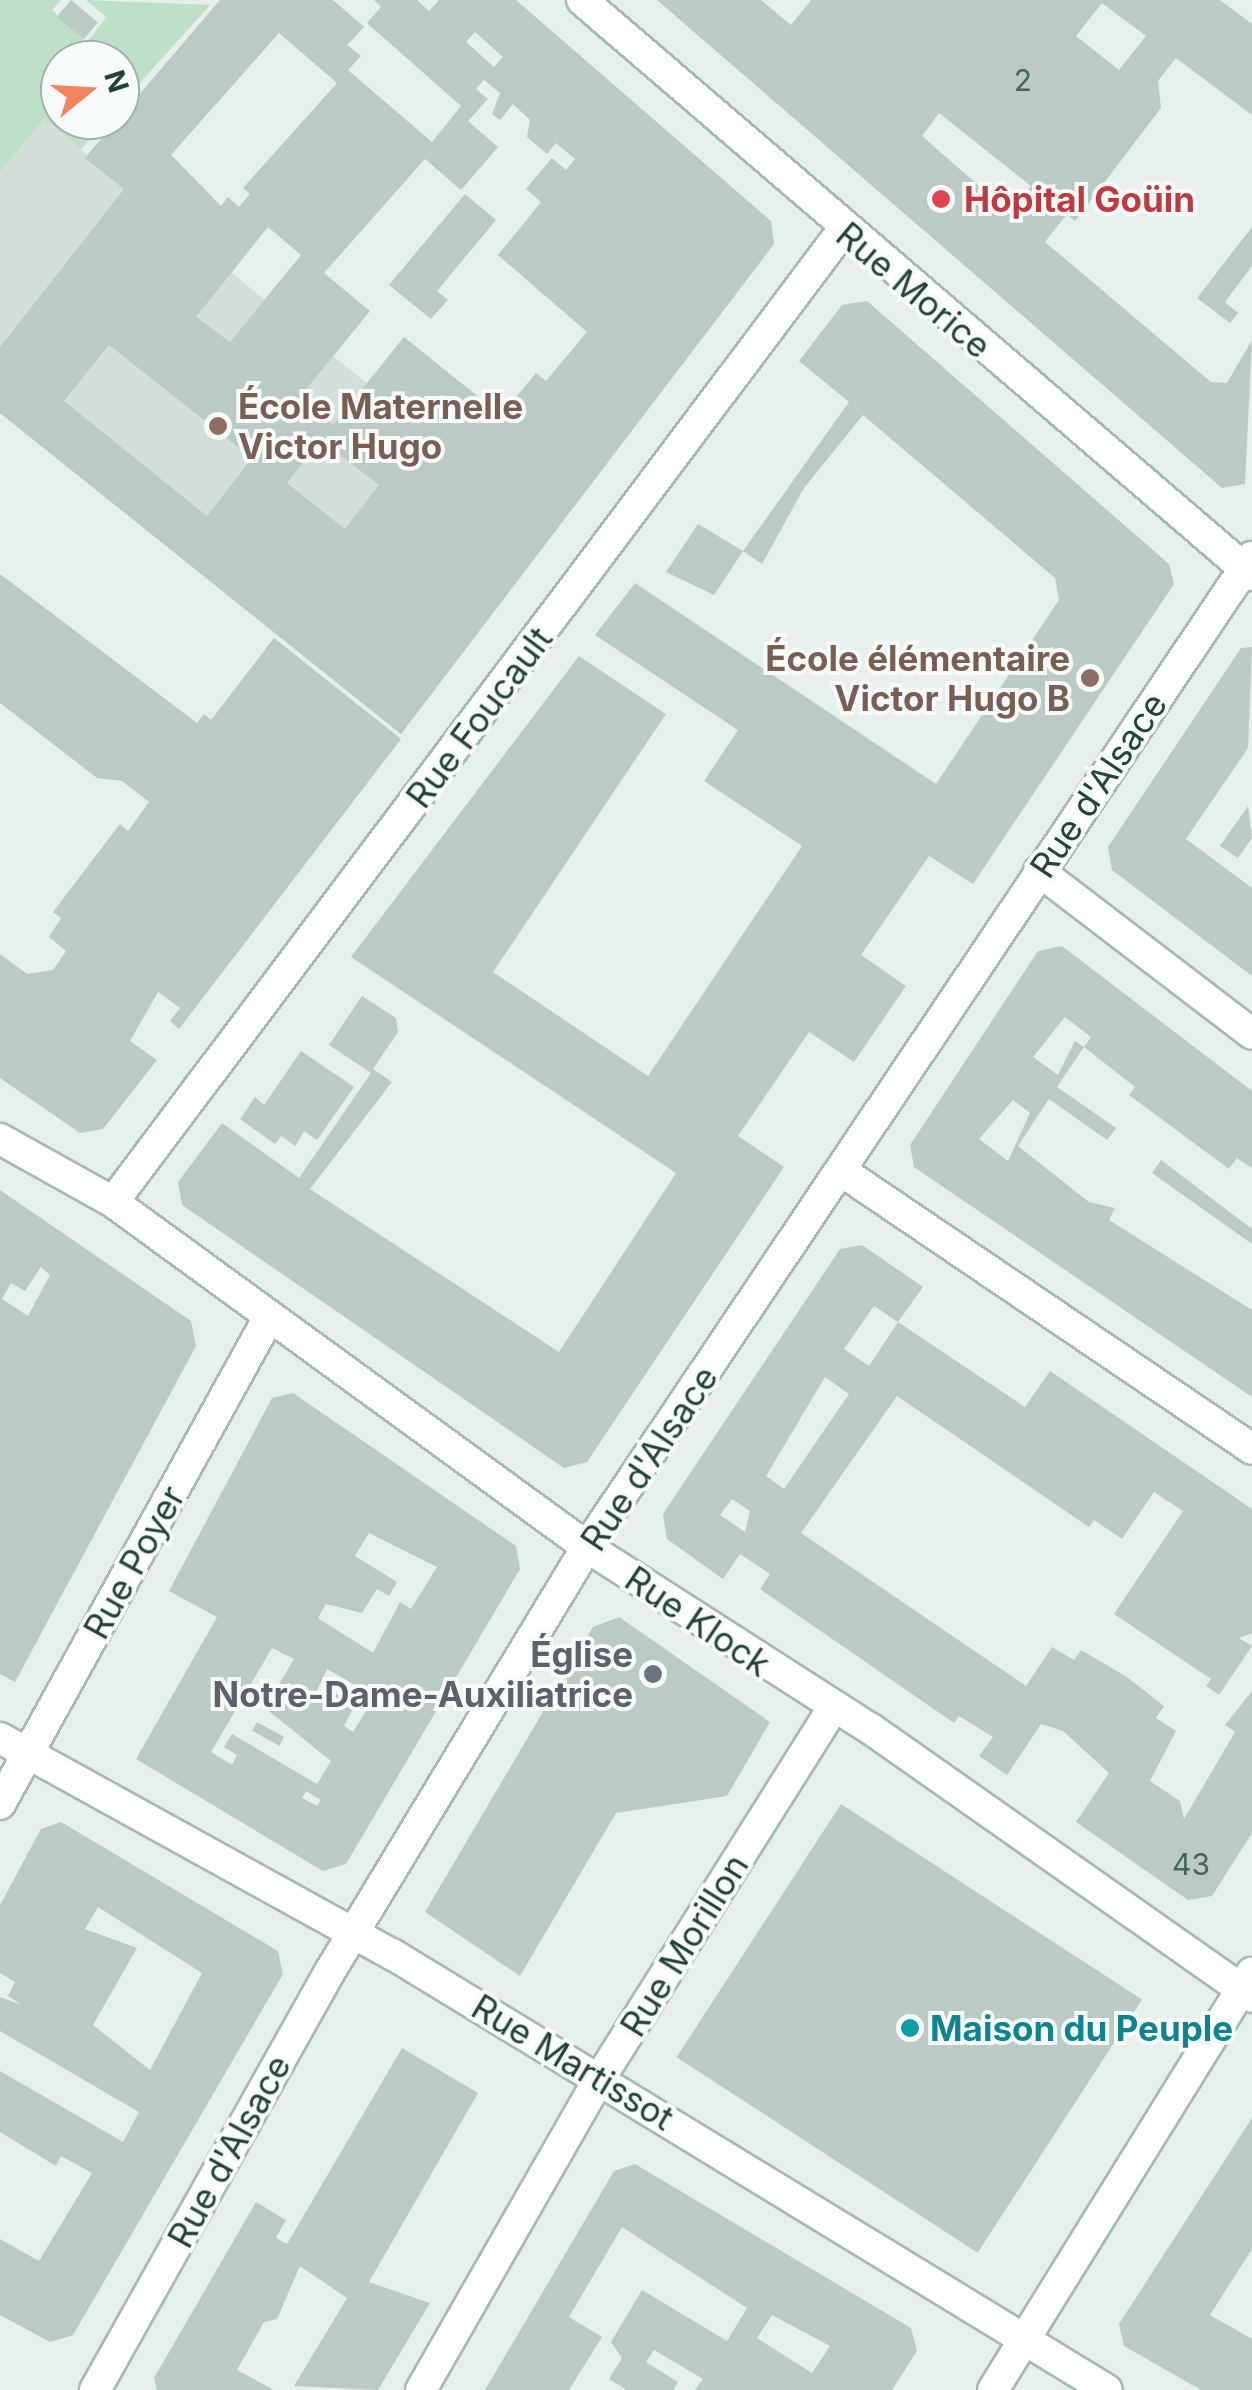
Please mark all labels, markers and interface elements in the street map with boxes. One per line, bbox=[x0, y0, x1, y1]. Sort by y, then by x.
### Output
north arrow bbox=[40, 40, 140, 140]
house number: 2 bbox=[1014, 62, 1032, 98]
text: N bbox=[97, 66, 136, 97]
place label: Hôpital Goüin bbox=[964, 178, 1195, 220]
marker: Hôpital Goüin bbox=[928, 186, 954, 212]
street label: Rue Morice bbox=[828, 213, 1000, 367]
place label: École Maternelle Victor Hugo bbox=[238, 385, 523, 467]
marker: École Maternelle Victor Hugo bbox=[207, 415, 229, 437]
street label: Rue Foucault bbox=[397, 618, 561, 816]
place label: École élémentaire Victor Hugo B bbox=[765, 637, 1070, 719]
marker: École élémentaire Victor Hugo B bbox=[1079, 667, 1101, 689]
street label: Rue d'Alsace bbox=[1021, 685, 1175, 885]
street label: Rue d'Alsace bbox=[572, 1358, 726, 1558]
street label: Rue Poyer bbox=[75, 1478, 193, 1646]
street label: Rue Klock bbox=[618, 1557, 778, 1685]
place label: Église Notre-Dame-Auxiliatrice bbox=[213, 1633, 633, 1715]
marker: Église Notre-Dame-Auxiliatrice bbox=[642, 1663, 664, 1685]
street label: Rue Morillon bbox=[611, 1846, 757, 2044]
house number: 43 bbox=[1172, 1846, 1210, 1882]
street label: Rue Martissot bbox=[465, 1985, 681, 2139]
place label: Maison du Peuple bbox=[930, 2007, 1233, 2049]
marker: Maison du Peuple bbox=[899, 2017, 921, 2039]
street label: Rue d'Alsace bbox=[159, 2047, 299, 2255]

